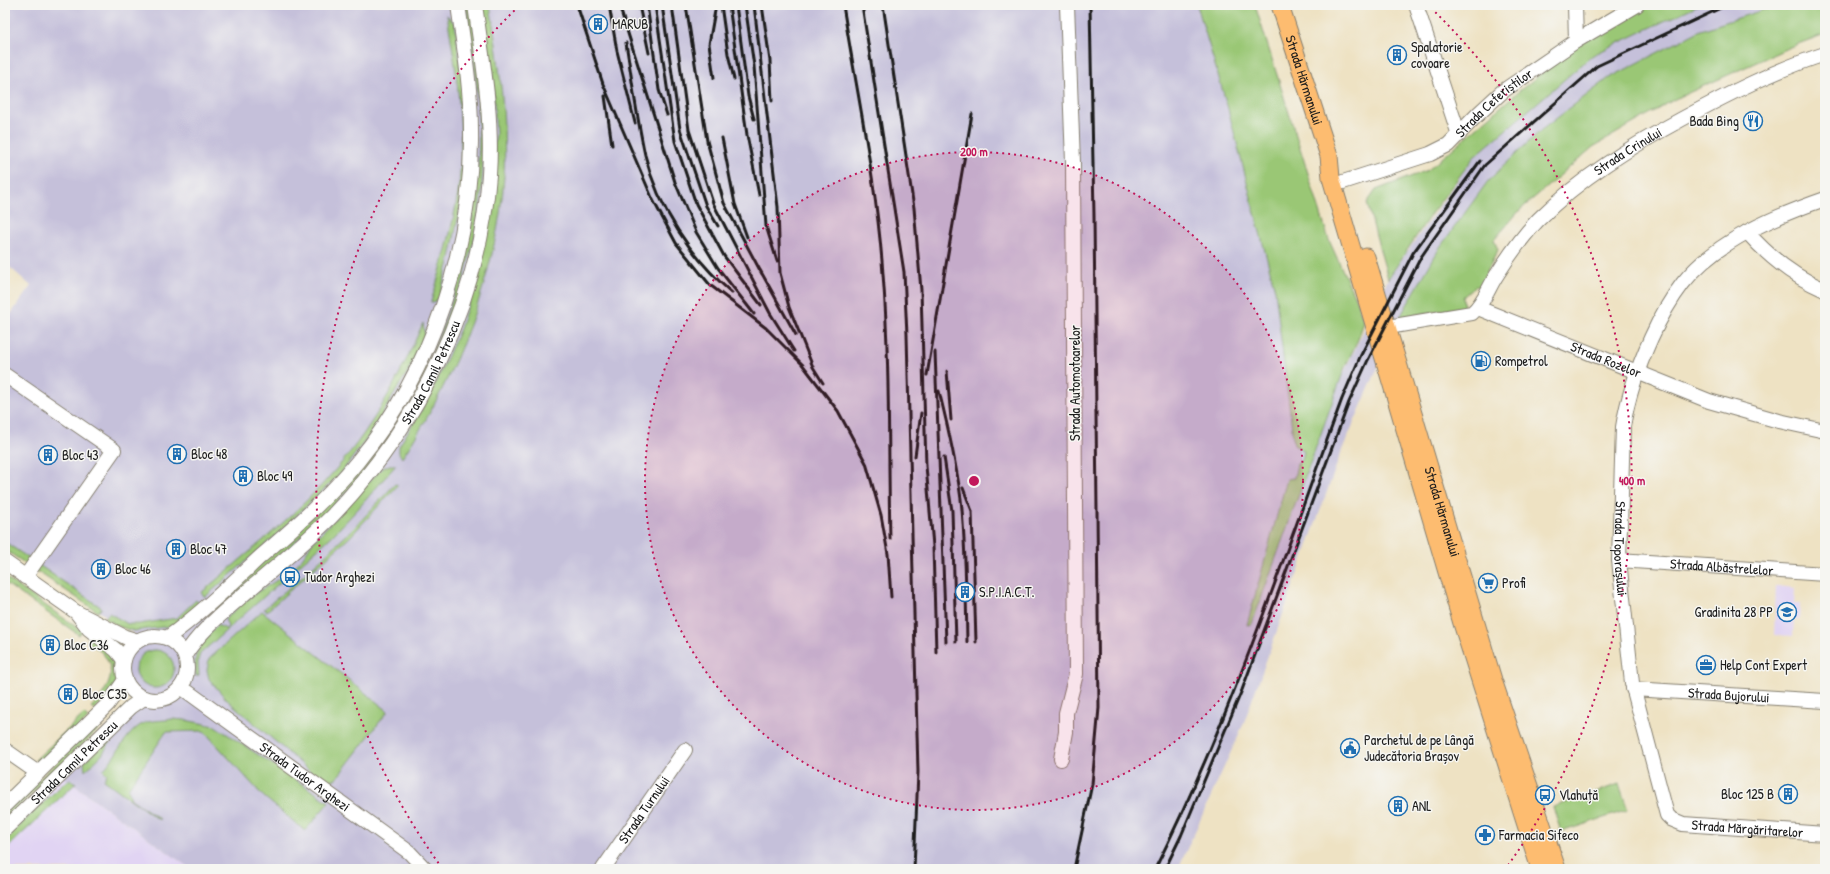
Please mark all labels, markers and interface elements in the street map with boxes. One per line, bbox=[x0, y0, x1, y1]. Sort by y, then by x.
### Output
building icon: MARUB bbox=[587, 13, 609, 35]
place label: MARUB bbox=[612, 14, 648, 33]
street label: Strada Hărmanului bbox=[1281, 33, 1328, 127]
place label: Spalatorie covoare bbox=[1411, 37, 1463, 72]
building icon: Spalatorie covoare bbox=[1386, 44, 1408, 66]
street label: Strada Ceferiștilor bbox=[1451, 63, 1536, 141]
restaurant icon: Bada Bing bbox=[1742, 110, 1764, 132]
place label: Bada Bing bbox=[1689, 111, 1739, 131]
street label: Strada Crinului bbox=[1590, 122, 1665, 179]
text: 200 m bbox=[960, 143, 988, 160]
street label: Strada Camil Petrescu bbox=[396, 317, 464, 428]
street label: Strada Automotoarelor bbox=[1065, 324, 1084, 441]
street label: Strada Rozelor bbox=[1568, 336, 1645, 382]
fuel station icon: Rompetrol bbox=[1470, 350, 1492, 372]
place label: Rompetrol bbox=[1495, 351, 1548, 371]
building icon: Bloc 48 bbox=[166, 443, 188, 465]
building icon: Bloc 43 bbox=[37, 444, 59, 466]
place label: Bloc 48 bbox=[191, 444, 227, 463]
place label: Bloc 43 bbox=[62, 445, 99, 464]
street label: Strada Hărmanului bbox=[1420, 464, 1465, 559]
building icon: Bloc 49 bbox=[232, 465, 254, 487]
place label: Bloc 49 bbox=[257, 466, 293, 485]
text: 400 m bbox=[1619, 472, 1645, 489]
centre of rings bbox=[967, 474, 981, 488]
street label: Strada Toporașului bbox=[1609, 501, 1633, 597]
building icon: Bloc 47 bbox=[165, 538, 187, 560]
place label: Bloc 47 bbox=[190, 539, 227, 558]
street label: Strada Albăstrelelor bbox=[1670, 553, 1775, 580]
building icon: Bloc 46 bbox=[90, 558, 112, 580]
place label: Bloc 46 bbox=[115, 559, 151, 578]
bus stop icon: Tudor Arghezi bbox=[279, 566, 301, 588]
place label: Tudor Arghezi bbox=[304, 567, 375, 587]
supermarket icon: Profi bbox=[1477, 572, 1499, 594]
place label: Profi bbox=[1502, 573, 1526, 592]
building icon: S.P.I.A.C.T. bbox=[954, 581, 976, 603]
place label: S.P.I.A.C.T. bbox=[979, 582, 1034, 601]
school or university icon: Gradinita 28 PP bbox=[1776, 601, 1798, 623]
place label: Gradinita 28 PP bbox=[1695, 602, 1773, 621]
building icon: Bloc C36 bbox=[39, 634, 61, 656]
place label: Bloc C36 bbox=[64, 635, 109, 654]
office icon: Help Cont Expert bbox=[1695, 654, 1717, 676]
place label: Help Cont Expert bbox=[1720, 655, 1807, 675]
street label: Strada Bujorului bbox=[1688, 682, 1770, 707]
building icon: Bloc C35 bbox=[57, 683, 79, 705]
place label: Bloc C35 bbox=[82, 684, 127, 703]
street label: Strada Camil Petrescu bbox=[26, 715, 121, 808]
place label: Parchetul de pe Lângă Judecătoria Brașov bbox=[1364, 730, 1474, 765]
street label: Strada Tudor Arghezi bbox=[256, 737, 354, 815]
public building icon: Parchetul de pe Lângă Judecătoria Brașov bbox=[1339, 737, 1361, 759]
street label: Strada Turnului bbox=[613, 772, 673, 847]
building icon: Bloc 125 B bbox=[1777, 783, 1799, 805]
bus stop icon: Vlahuță bbox=[1534, 784, 1556, 806]
place label: Bloc 125 B bbox=[1721, 784, 1774, 803]
place label: Vlahuță bbox=[1559, 785, 1598, 804]
building icon: ANL bbox=[1387, 795, 1409, 817]
place label: ANL bbox=[1412, 796, 1432, 815]
street label: Strada Mărgăritarelor bbox=[1691, 815, 1805, 841]
pharmacy icon: Farmacia Sifeco bbox=[1474, 824, 1496, 846]
place label: Farmacia Sifeco bbox=[1498, 825, 1579, 844]

